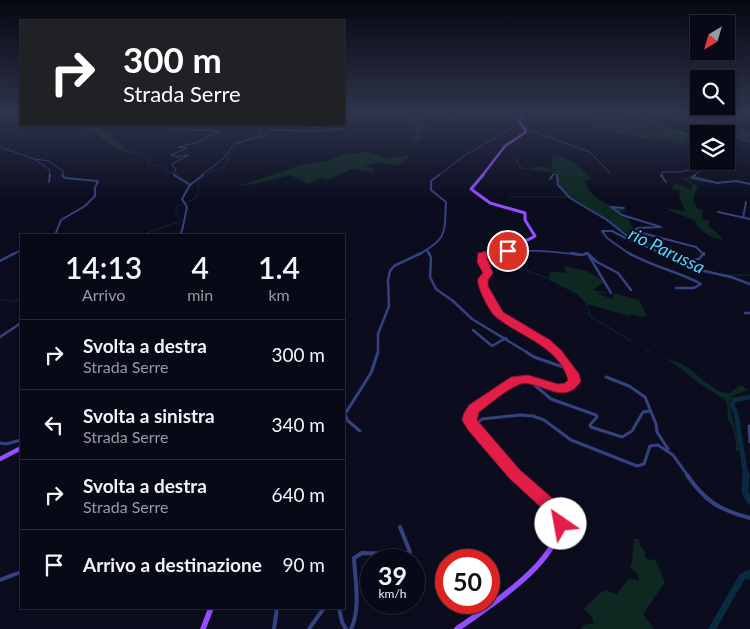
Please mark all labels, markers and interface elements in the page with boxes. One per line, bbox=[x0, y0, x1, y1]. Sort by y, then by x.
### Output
north arrow bbox=[690, 15, 735, 60]
map controls bbox=[690, 15, 735, 170]
text: 300 m bbox=[123, 38, 222, 80]
icon: right bbox=[40, 40, 105, 105]
button: search bbox=[690, 70, 735, 115]
text: Strada Serre bbox=[123, 80, 241, 107]
button: layers bbox=[690, 125, 735, 170]
water label: rio Parussa bbox=[625, 222, 709, 278]
pin bbox=[487, 230, 529, 272]
icon: arrive bbox=[494, 237, 522, 265]
text: 14:13 bbox=[65, 249, 142, 285]
text: 4 bbox=[191, 249, 209, 285]
text: 1.4 bbox=[258, 249, 300, 285]
text: Arrivo bbox=[82, 285, 125, 304]
text: min bbox=[187, 285, 213, 304]
text: km bbox=[268, 285, 290, 304]
text: Svolta a destra bbox=[83, 334, 207, 357]
icon: right bbox=[40, 341, 68, 369]
text: 300 m bbox=[271, 343, 325, 366]
text: Strada Serre bbox=[83, 357, 169, 376]
text: Svolta a sinistra bbox=[83, 404, 215, 427]
icon: left bbox=[40, 411, 68, 439]
text: 340 m bbox=[271, 413, 325, 436]
text: Strada Serre bbox=[83, 427, 169, 446]
text: Svolta a destra bbox=[83, 474, 207, 497]
icon: right bbox=[40, 481, 68, 509]
text: 640 m bbox=[271, 483, 325, 506]
text: Strada Serre bbox=[83, 497, 169, 516]
position arrow bbox=[534, 497, 586, 549]
speed limit sign: 50 bbox=[435, 549, 500, 614]
icon: arrive bbox=[40, 551, 68, 579]
text: Arrivo a destinazione bbox=[83, 553, 262, 576]
text: 90 m bbox=[282, 553, 325, 576]
text: 39 bbox=[378, 560, 407, 590]
text: km/h bbox=[378, 586, 407, 601]

